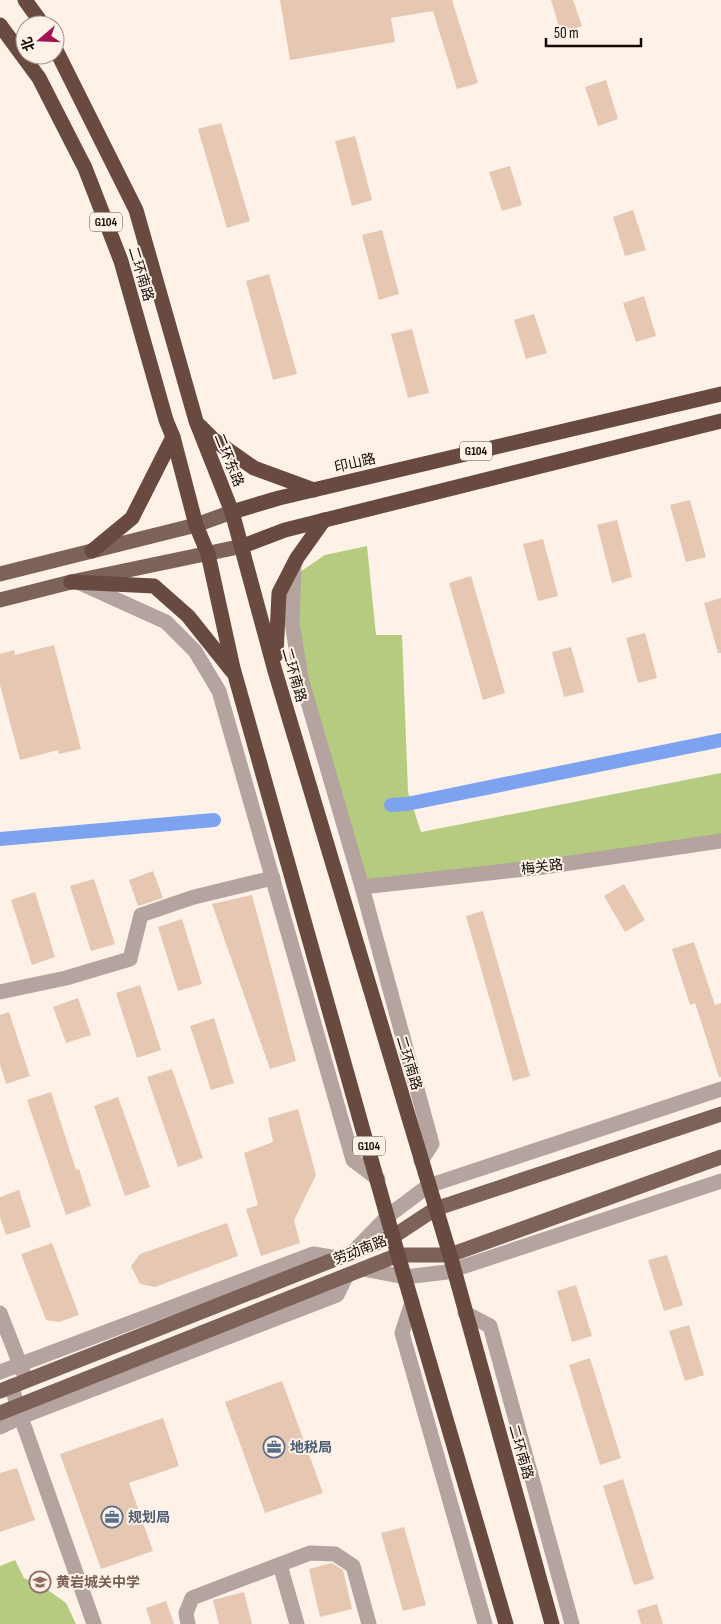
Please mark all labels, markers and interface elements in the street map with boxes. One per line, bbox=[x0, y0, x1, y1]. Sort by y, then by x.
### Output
north arrow bbox=[15, 15, 65, 65]
scale bar bbox=[546, 15, 641, 47]
text: 50 m bbox=[554, 24, 579, 43]
text: 北 bbox=[18, 35, 38, 53]
road number: G104 bbox=[90, 212, 122, 232]
street label: 二环南路 bbox=[125, 245, 157, 303]
street label: 二环东路 bbox=[211, 431, 247, 489]
road number: G104 bbox=[460, 442, 492, 461]
street label: 印山路 bbox=[333, 450, 377, 476]
street label: 二环南路 bbox=[278, 646, 310, 704]
street label: 梅关路 bbox=[520, 856, 564, 878]
street label: 二环南路 bbox=[393, 1034, 425, 1092]
road number: G104 bbox=[353, 1136, 385, 1156]
street label: 劳动南路 bbox=[331, 1232, 389, 1268]
street label: 二环南路 bbox=[505, 1423, 537, 1481]
office icon: 地税局 bbox=[262, 1435, 286, 1459]
place label: 地税局 bbox=[290, 1439, 332, 1456]
office icon: 规划局 bbox=[100, 1505, 124, 1529]
place label: 规划局 bbox=[128, 1509, 170, 1526]
school or university icon: 黄岩城关中学 bbox=[28, 1570, 52, 1594]
place label: 黄岩城关中学 bbox=[56, 1574, 140, 1591]

